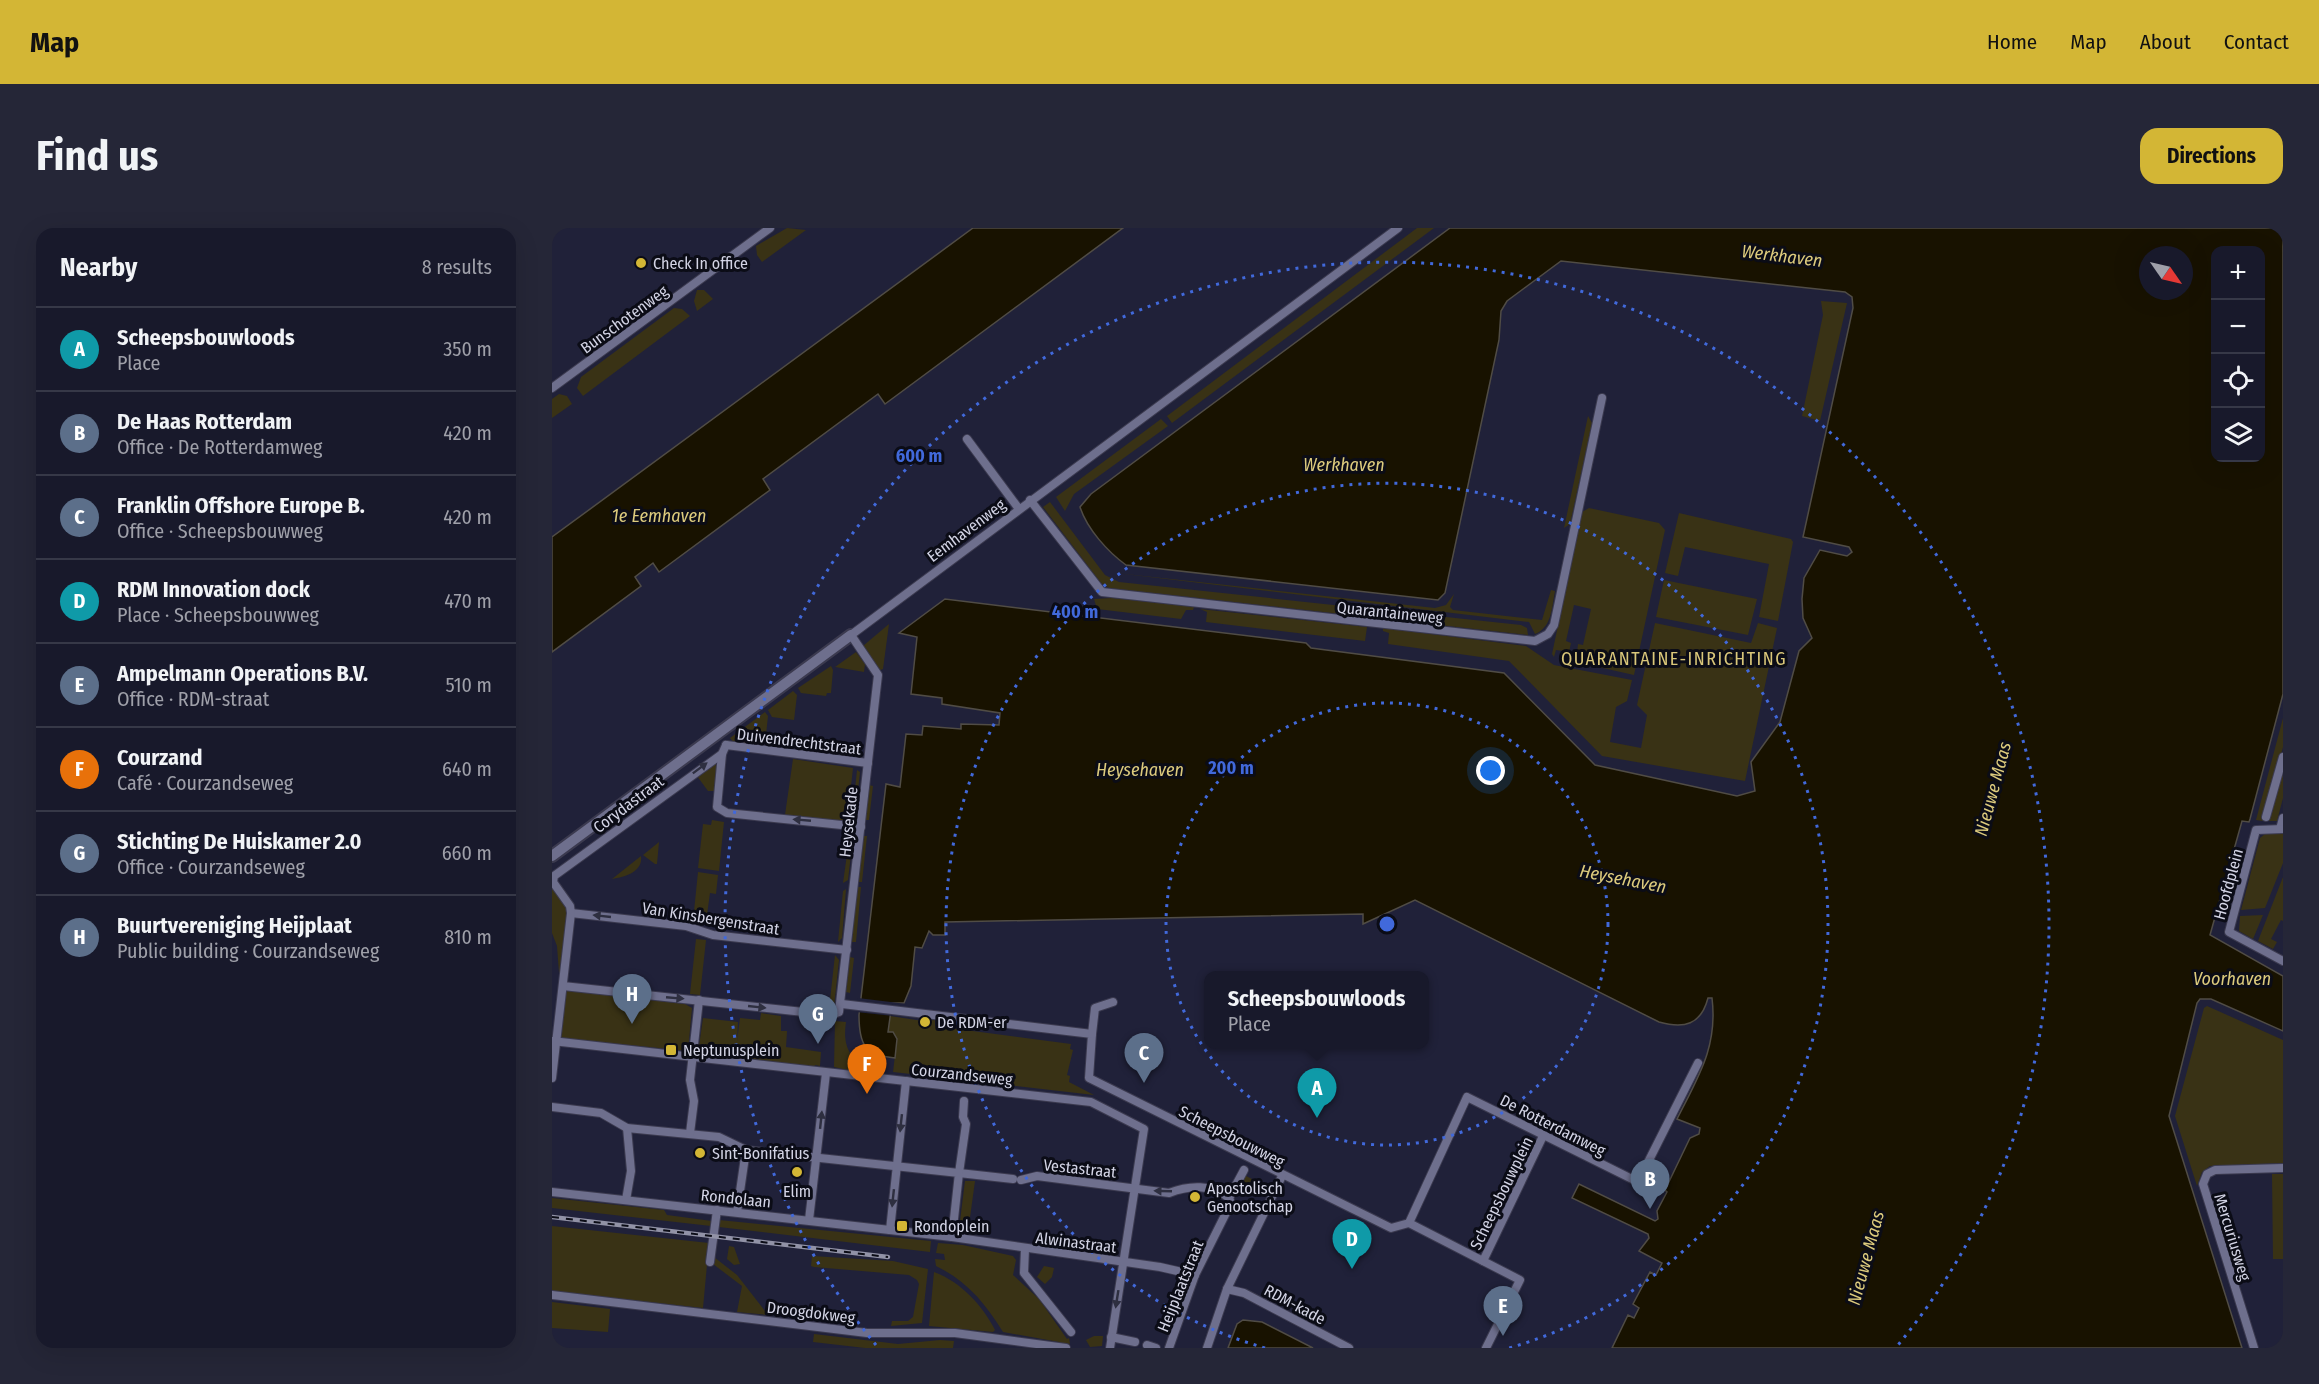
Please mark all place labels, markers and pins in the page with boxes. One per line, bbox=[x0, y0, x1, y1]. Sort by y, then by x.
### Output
place label: Check In office bbox=[653, 254, 748, 273]
marker: Check In office bbox=[634, 256, 648, 270]
centre of rings bbox=[1377, 914, 1397, 934]
pin: H bbox=[612, 974, 652, 1024]
pin: G bbox=[798, 994, 838, 1044]
place label: De RDM-er bbox=[937, 1013, 1007, 1032]
marker: De RDM-er bbox=[918, 1015, 932, 1029]
pin: C bbox=[1124, 1034, 1164, 1083]
place label: Neptunusplein bbox=[683, 1041, 779, 1060]
marker: Neptunusplein bbox=[664, 1043, 678, 1057]
pin: F bbox=[848, 1044, 886, 1094]
pin: A bbox=[1298, 1068, 1336, 1118]
place label: Sint-Bonifatius bbox=[712, 1144, 810, 1163]
marker: Sint-Bonifatius bbox=[693, 1146, 707, 1160]
pin: B bbox=[1630, 1160, 1670, 1209]
marker: Elim bbox=[790, 1165, 804, 1179]
place label: Apostolisch Genootschap bbox=[1207, 1179, 1293, 1216]
place label: Elim bbox=[783, 1182, 811, 1201]
marker: Apostolisch Genootschap bbox=[1188, 1190, 1202, 1204]
place label: Rondoplein bbox=[914, 1217, 989, 1236]
marker: Rondoplein bbox=[895, 1219, 909, 1233]
pin: D bbox=[1332, 1220, 1372, 1269]
pin: E bbox=[1484, 1286, 1522, 1336]

